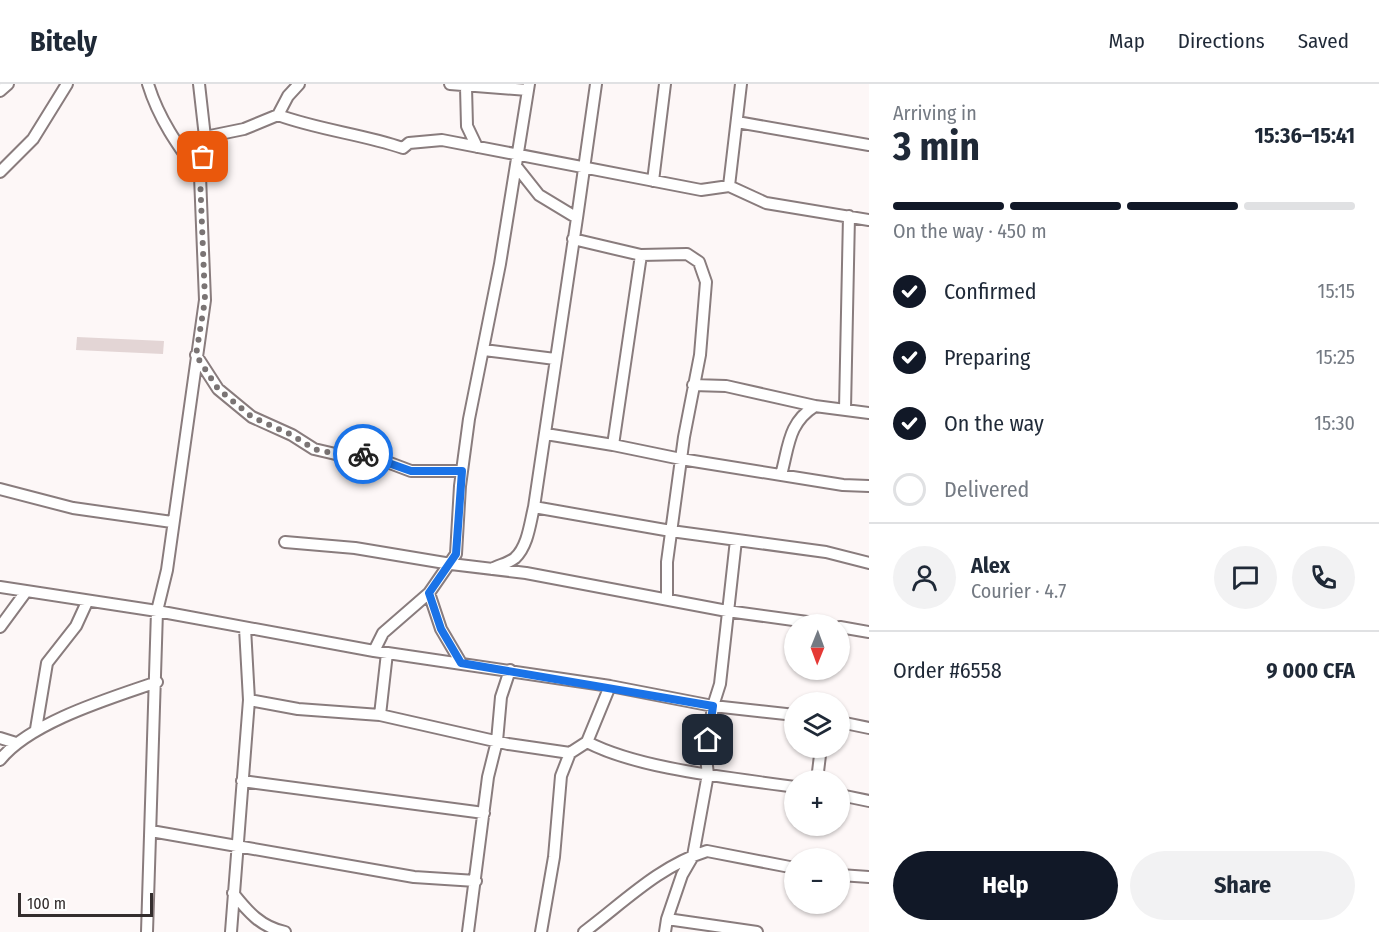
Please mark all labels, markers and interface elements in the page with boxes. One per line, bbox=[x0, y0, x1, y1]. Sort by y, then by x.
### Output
text: Bitely bbox=[30, 25, 97, 58]
text: Map bbox=[1108, 28, 1145, 54]
text: Directions bbox=[1178, 28, 1265, 54]
text: Saved bbox=[1298, 28, 1349, 54]
text: Arriving in bbox=[893, 101, 977, 125]
text: 15:36–15:41 bbox=[1255, 122, 1355, 149]
text: 3 min bbox=[893, 124, 980, 170]
pin bbox=[177, 131, 228, 182]
icon: bag bbox=[186, 140, 219, 173]
text: On the way · 450 m bbox=[893, 219, 1047, 243]
icon: check bbox=[893, 275, 926, 308]
text: Confirmed bbox=[944, 278, 1037, 305]
text: 15:15 bbox=[1318, 279, 1355, 303]
icon: check bbox=[893, 341, 926, 374]
text: Preparing bbox=[944, 344, 1030, 371]
text: 15:25 bbox=[1316, 345, 1355, 369]
icon: check bbox=[893, 407, 926, 440]
text: On the way bbox=[944, 410, 1044, 437]
text: 15:30 bbox=[1314, 411, 1355, 435]
courier bbox=[333, 424, 393, 484]
icon: bike bbox=[347, 438, 380, 471]
text: Delivered bbox=[944, 476, 1029, 503]
button: person bbox=[893, 546, 956, 609]
button: chat bbox=[1214, 546, 1277, 609]
button: phone bbox=[1292, 546, 1355, 609]
text: Alex bbox=[971, 552, 1010, 579]
text: Courier · 4.7 bbox=[971, 579, 1066, 603]
north arrow bbox=[784, 614, 850, 680]
map controls bbox=[784, 614, 850, 914]
text: Order #6558 bbox=[893, 657, 1002, 684]
text: 9 000 CFA bbox=[1266, 657, 1355, 684]
button: layers bbox=[784, 692, 850, 758]
pin bbox=[682, 714, 733, 765]
icon: home bbox=[691, 723, 724, 756]
button: + bbox=[784, 770, 850, 836]
button: − bbox=[784, 848, 850, 914]
button: Help bbox=[893, 851, 1118, 920]
button: Share bbox=[1130, 851, 1355, 920]
scale bar bbox=[18, 890, 153, 918]
text: 100 m bbox=[27, 894, 66, 913]

